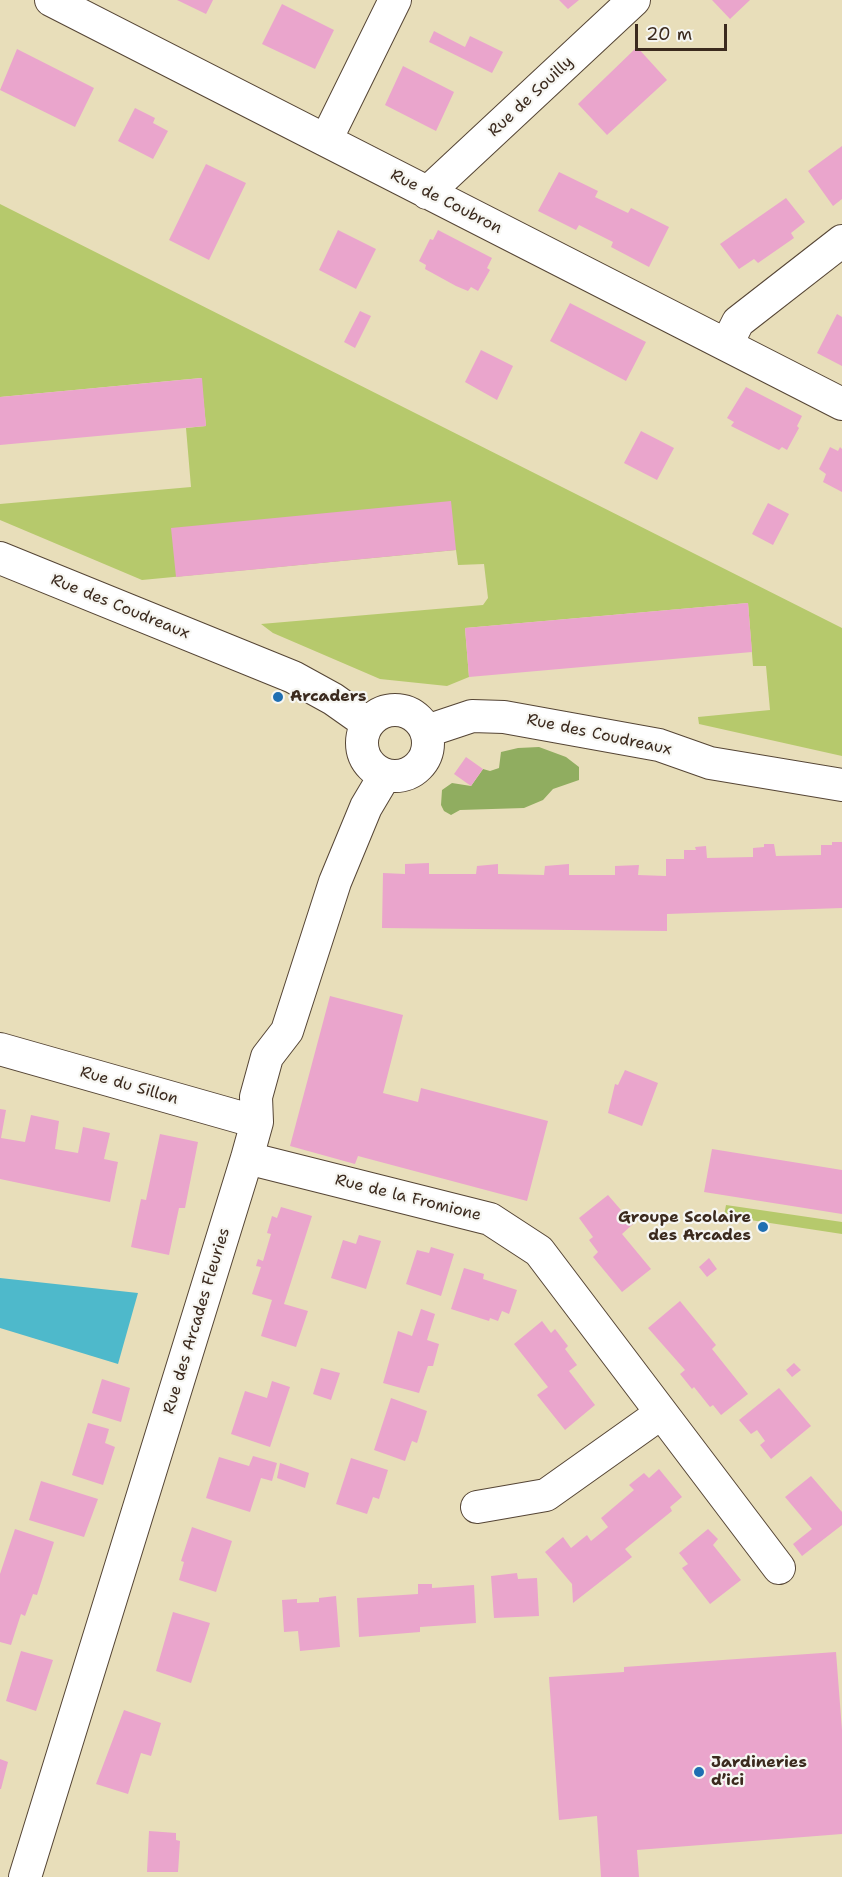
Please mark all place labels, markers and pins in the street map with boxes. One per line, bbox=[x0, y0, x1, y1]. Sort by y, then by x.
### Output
place label: Arcaders bbox=[290, 687, 366, 707]
marker: Arcaders bbox=[271, 690, 285, 704]
place label: Groupe Scolaire des Arcades bbox=[618, 1208, 751, 1246]
marker: Groupe Scolaire des Arcades bbox=[756, 1220, 770, 1234]
place label: Jardineries d’ici bbox=[711, 1753, 807, 1791]
marker: Jardineries d’ici bbox=[692, 1765, 706, 1779]

